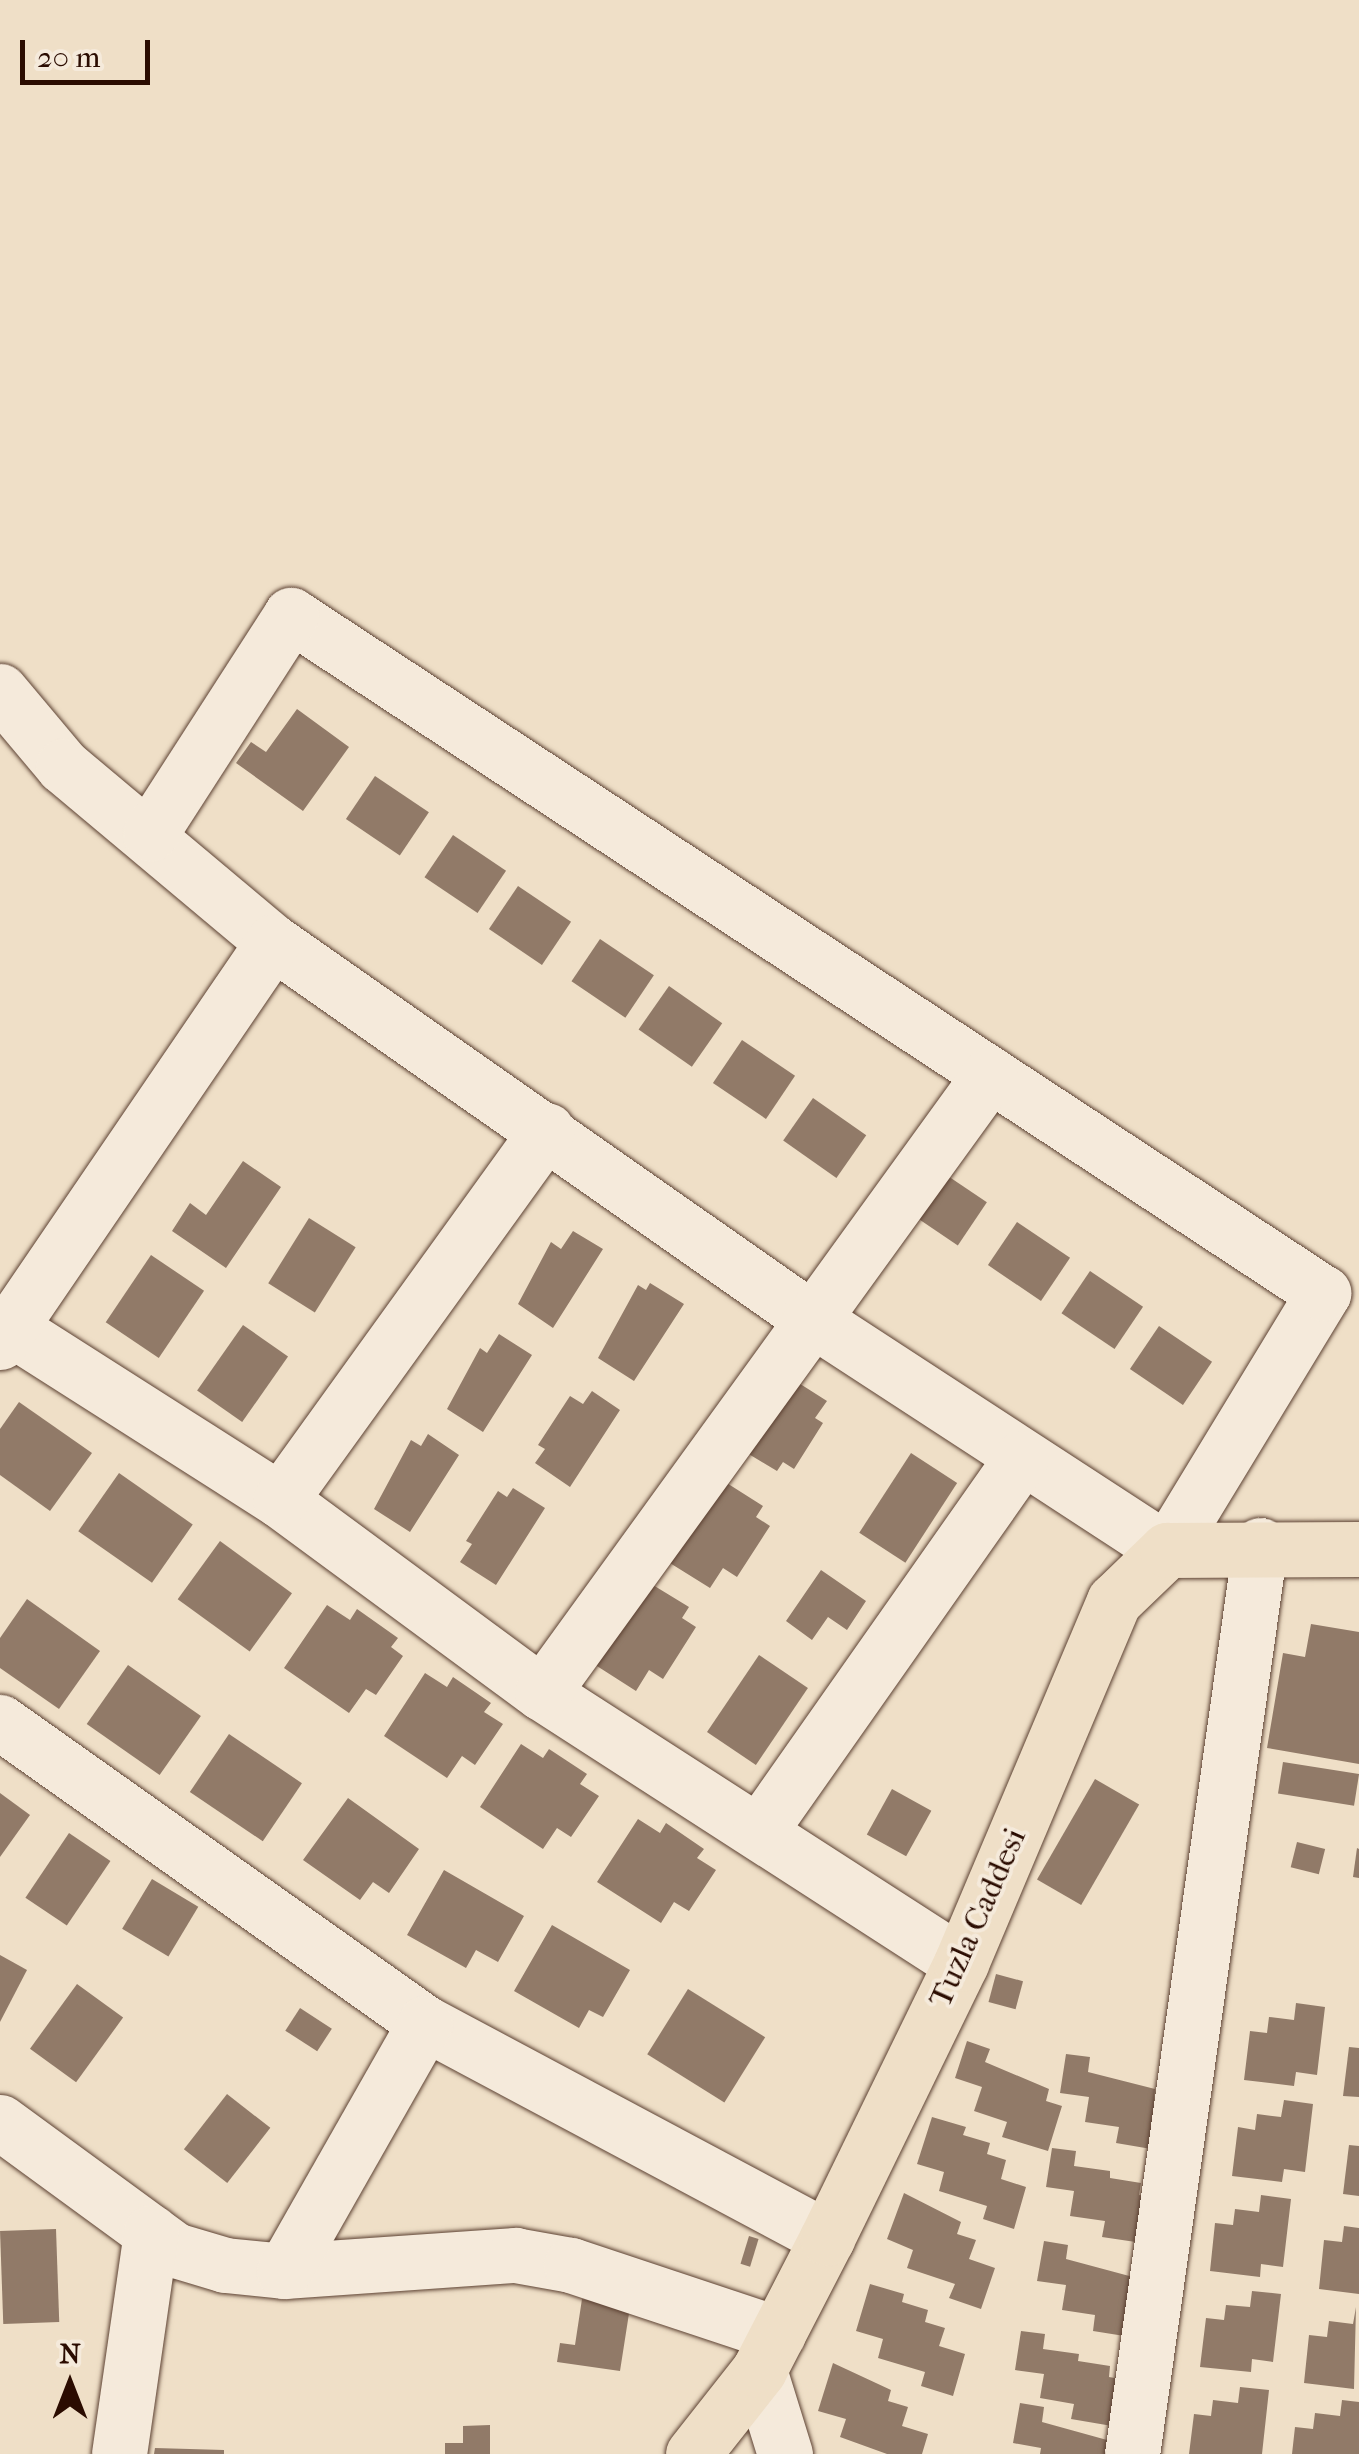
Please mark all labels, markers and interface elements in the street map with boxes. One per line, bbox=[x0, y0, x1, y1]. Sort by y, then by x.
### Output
scale bar bbox=[25, 20, 155, 82]
text: 20 m bbox=[37, 40, 100, 75]
street label: Tuzla Caddesi bbox=[921, 1823, 1035, 2013]
north arrow bbox=[20, 2334, 120, 2434]
text: N bbox=[59, 2337, 81, 2370]

